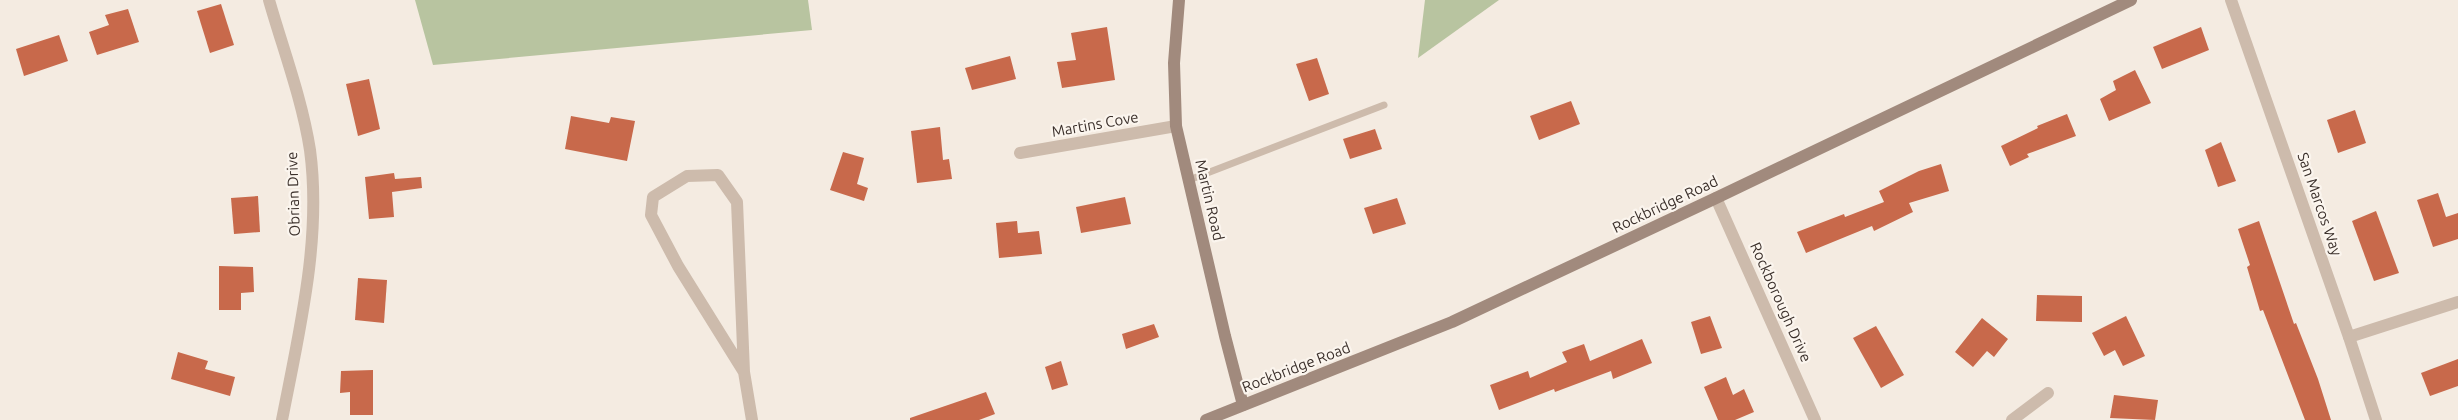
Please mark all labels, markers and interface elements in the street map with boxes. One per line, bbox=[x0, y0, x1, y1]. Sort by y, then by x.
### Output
street label: Martins Cove bbox=[1050, 108, 1140, 140]
street label: San Marcos Way bbox=[2294, 150, 2346, 258]
street label: Obrian Drive bbox=[283, 151, 303, 237]
street label: Martin Road bbox=[1192, 158, 1228, 242]
street label: Rockbridge Road bbox=[1610, 172, 1720, 236]
street label: Rockborough Drive bbox=[1747, 239, 1815, 365]
street label: Rockbridge Road bbox=[1240, 339, 1352, 395]

